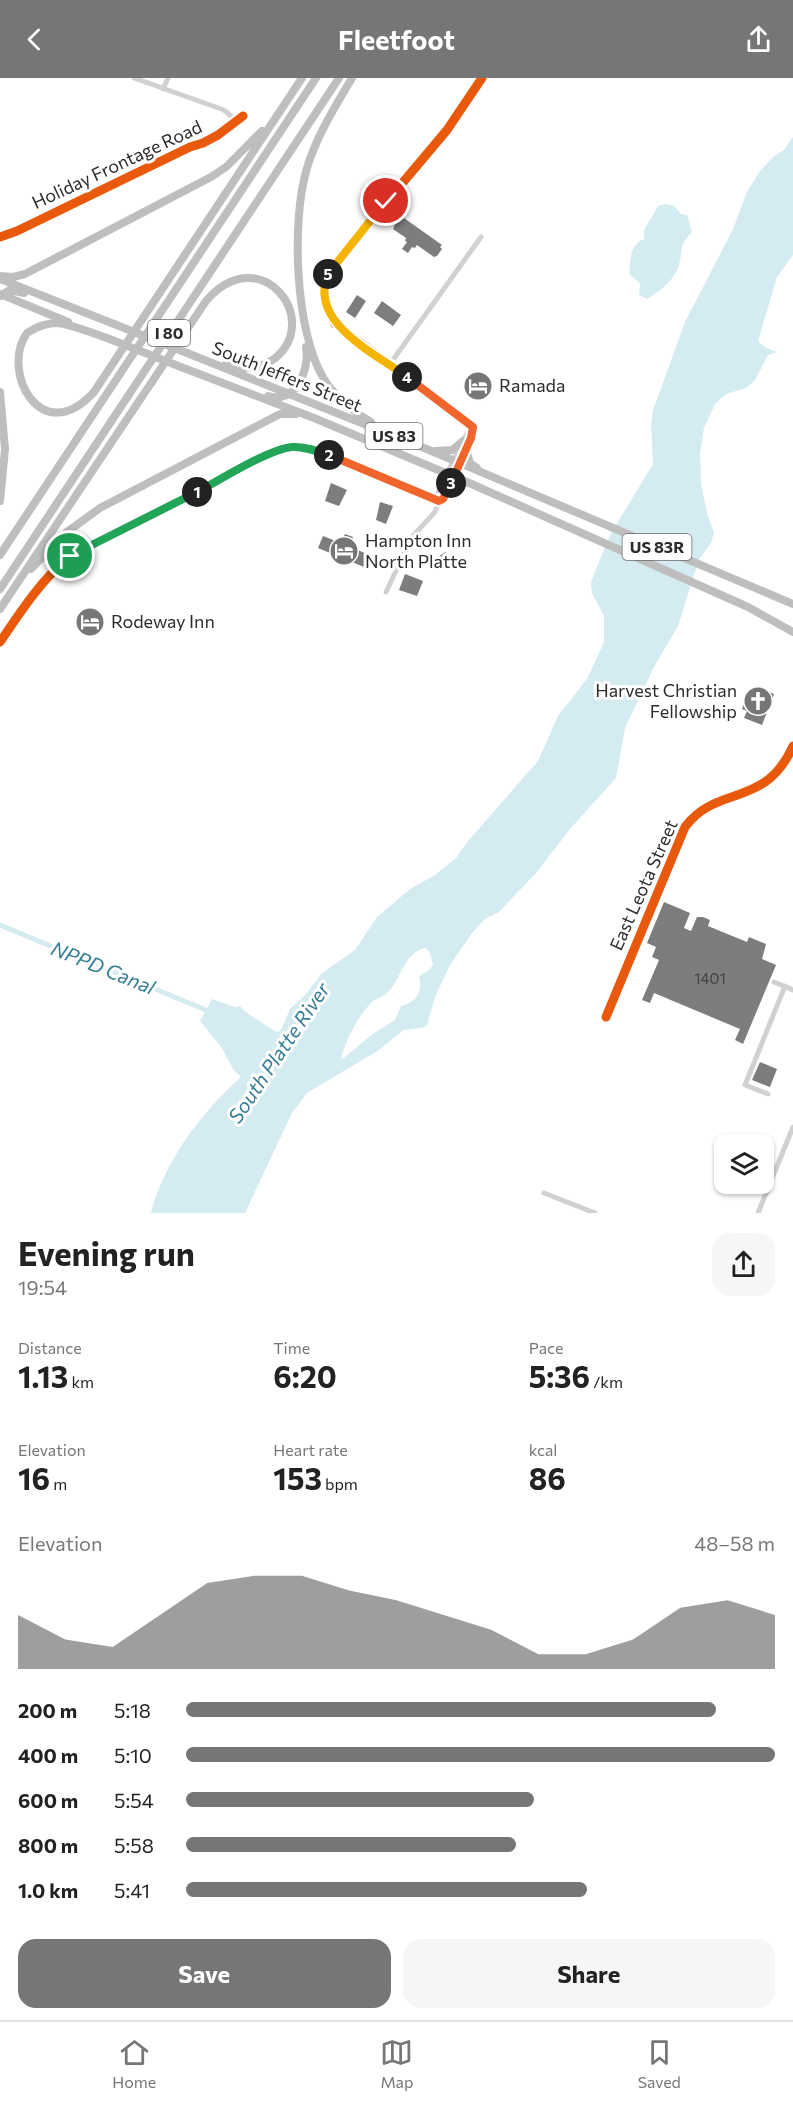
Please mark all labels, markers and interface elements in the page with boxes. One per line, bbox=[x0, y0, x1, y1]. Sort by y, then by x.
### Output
icon: back bbox=[18, 23, 51, 56]
text: Fleetfoot bbox=[338, 23, 455, 56]
icon: share bbox=[742, 23, 775, 56]
street label: Holiday Frontage Road bbox=[28, 115, 205, 213]
pin bbox=[360, 175, 411, 226]
icon: check bbox=[369, 184, 402, 217]
pin: 5 bbox=[313, 259, 343, 289]
text: 5 bbox=[323, 264, 333, 283]
road number: I 80 bbox=[148, 320, 190, 346]
street label: South Jeffers Street bbox=[209, 336, 365, 416]
pin: 4 bbox=[392, 362, 422, 392]
text: 4 bbox=[402, 367, 412, 386]
hotel icon: Ramada bbox=[462, 370, 494, 402]
place label: Ramada bbox=[499, 374, 565, 396]
road number: US 83 bbox=[366, 423, 422, 449]
pin: 2 bbox=[314, 440, 344, 470]
text: 2 bbox=[324, 445, 334, 464]
pin: 3 bbox=[436, 468, 466, 498]
text: 3 bbox=[446, 473, 456, 492]
pin: 1 bbox=[182, 477, 212, 507]
text: 1 bbox=[193, 482, 201, 501]
place label: Hampton Inn North Platte bbox=[365, 529, 472, 572]
pin bbox=[44, 530, 95, 581]
road number: US 83R bbox=[622, 534, 692, 560]
hotel icon: Hampton Inn North Platte bbox=[328, 535, 360, 567]
icon: arrive bbox=[53, 539, 86, 572]
hotel icon: Rodeway Inn bbox=[74, 606, 106, 638]
place label: Rodeway Inn bbox=[111, 610, 215, 632]
place label: Harvest Christian Fellowship bbox=[595, 679, 737, 722]
church icon: Harvest Christian Fellowship bbox=[742, 685, 774, 717]
street label: East Leota Street bbox=[604, 816, 682, 953]
water label: NPPD Canal bbox=[48, 935, 160, 999]
house number: 1401 bbox=[694, 969, 726, 987]
water label: South Platte River bbox=[222, 977, 335, 1127]
map controls bbox=[714, 1134, 774, 1194]
button: layers bbox=[714, 1134, 774, 1194]
text: Evening run bbox=[18, 1232, 195, 1273]
button: share bbox=[712, 1233, 775, 1296]
text: 19:54 bbox=[18, 1275, 67, 1299]
text: Distance bbox=[18, 1338, 82, 1357]
text: Time bbox=[273, 1338, 310, 1357]
text: Pace bbox=[529, 1338, 563, 1357]
text: 1.13 bbox=[18, 1357, 68, 1394]
text: 6:20 bbox=[273, 1357, 337, 1394]
text: 5:36 bbox=[529, 1357, 590, 1394]
text: km bbox=[68, 1372, 94, 1391]
text: /km bbox=[590, 1372, 623, 1391]
text: Elevation bbox=[18, 1440, 86, 1459]
text: Heart rate bbox=[273, 1440, 348, 1459]
text: kcal bbox=[529, 1440, 557, 1459]
text: 16 bbox=[18, 1459, 50, 1496]
text: 153 bbox=[273, 1459, 322, 1496]
text: 86 bbox=[529, 1459, 566, 1496]
text: m bbox=[50, 1474, 67, 1493]
text: bpm bbox=[322, 1474, 358, 1493]
text: Elevation bbox=[18, 1531, 103, 1555]
text: 48–58 m bbox=[694, 1531, 775, 1555]
text: 200 m bbox=[18, 1698, 77, 1722]
text: 5:18 bbox=[114, 1698, 151, 1722]
text: 400 m bbox=[18, 1743, 78, 1767]
text: 5:10 bbox=[114, 1743, 152, 1767]
text: 600 m bbox=[18, 1788, 78, 1812]
text: 5:54 bbox=[114, 1788, 154, 1812]
text: 800 m bbox=[18, 1833, 78, 1857]
text: 5:58 bbox=[114, 1833, 154, 1857]
text: 1.0 km bbox=[18, 1878, 78, 1902]
text: 5:41 bbox=[114, 1878, 150, 1902]
button: Save bbox=[18, 1939, 391, 2008]
button: Share bbox=[403, 1939, 775, 2008]
tab: Home bbox=[112, 2036, 156, 2091]
tab: Map bbox=[380, 2036, 413, 2091]
tab: Saved bbox=[638, 2036, 681, 2091]

